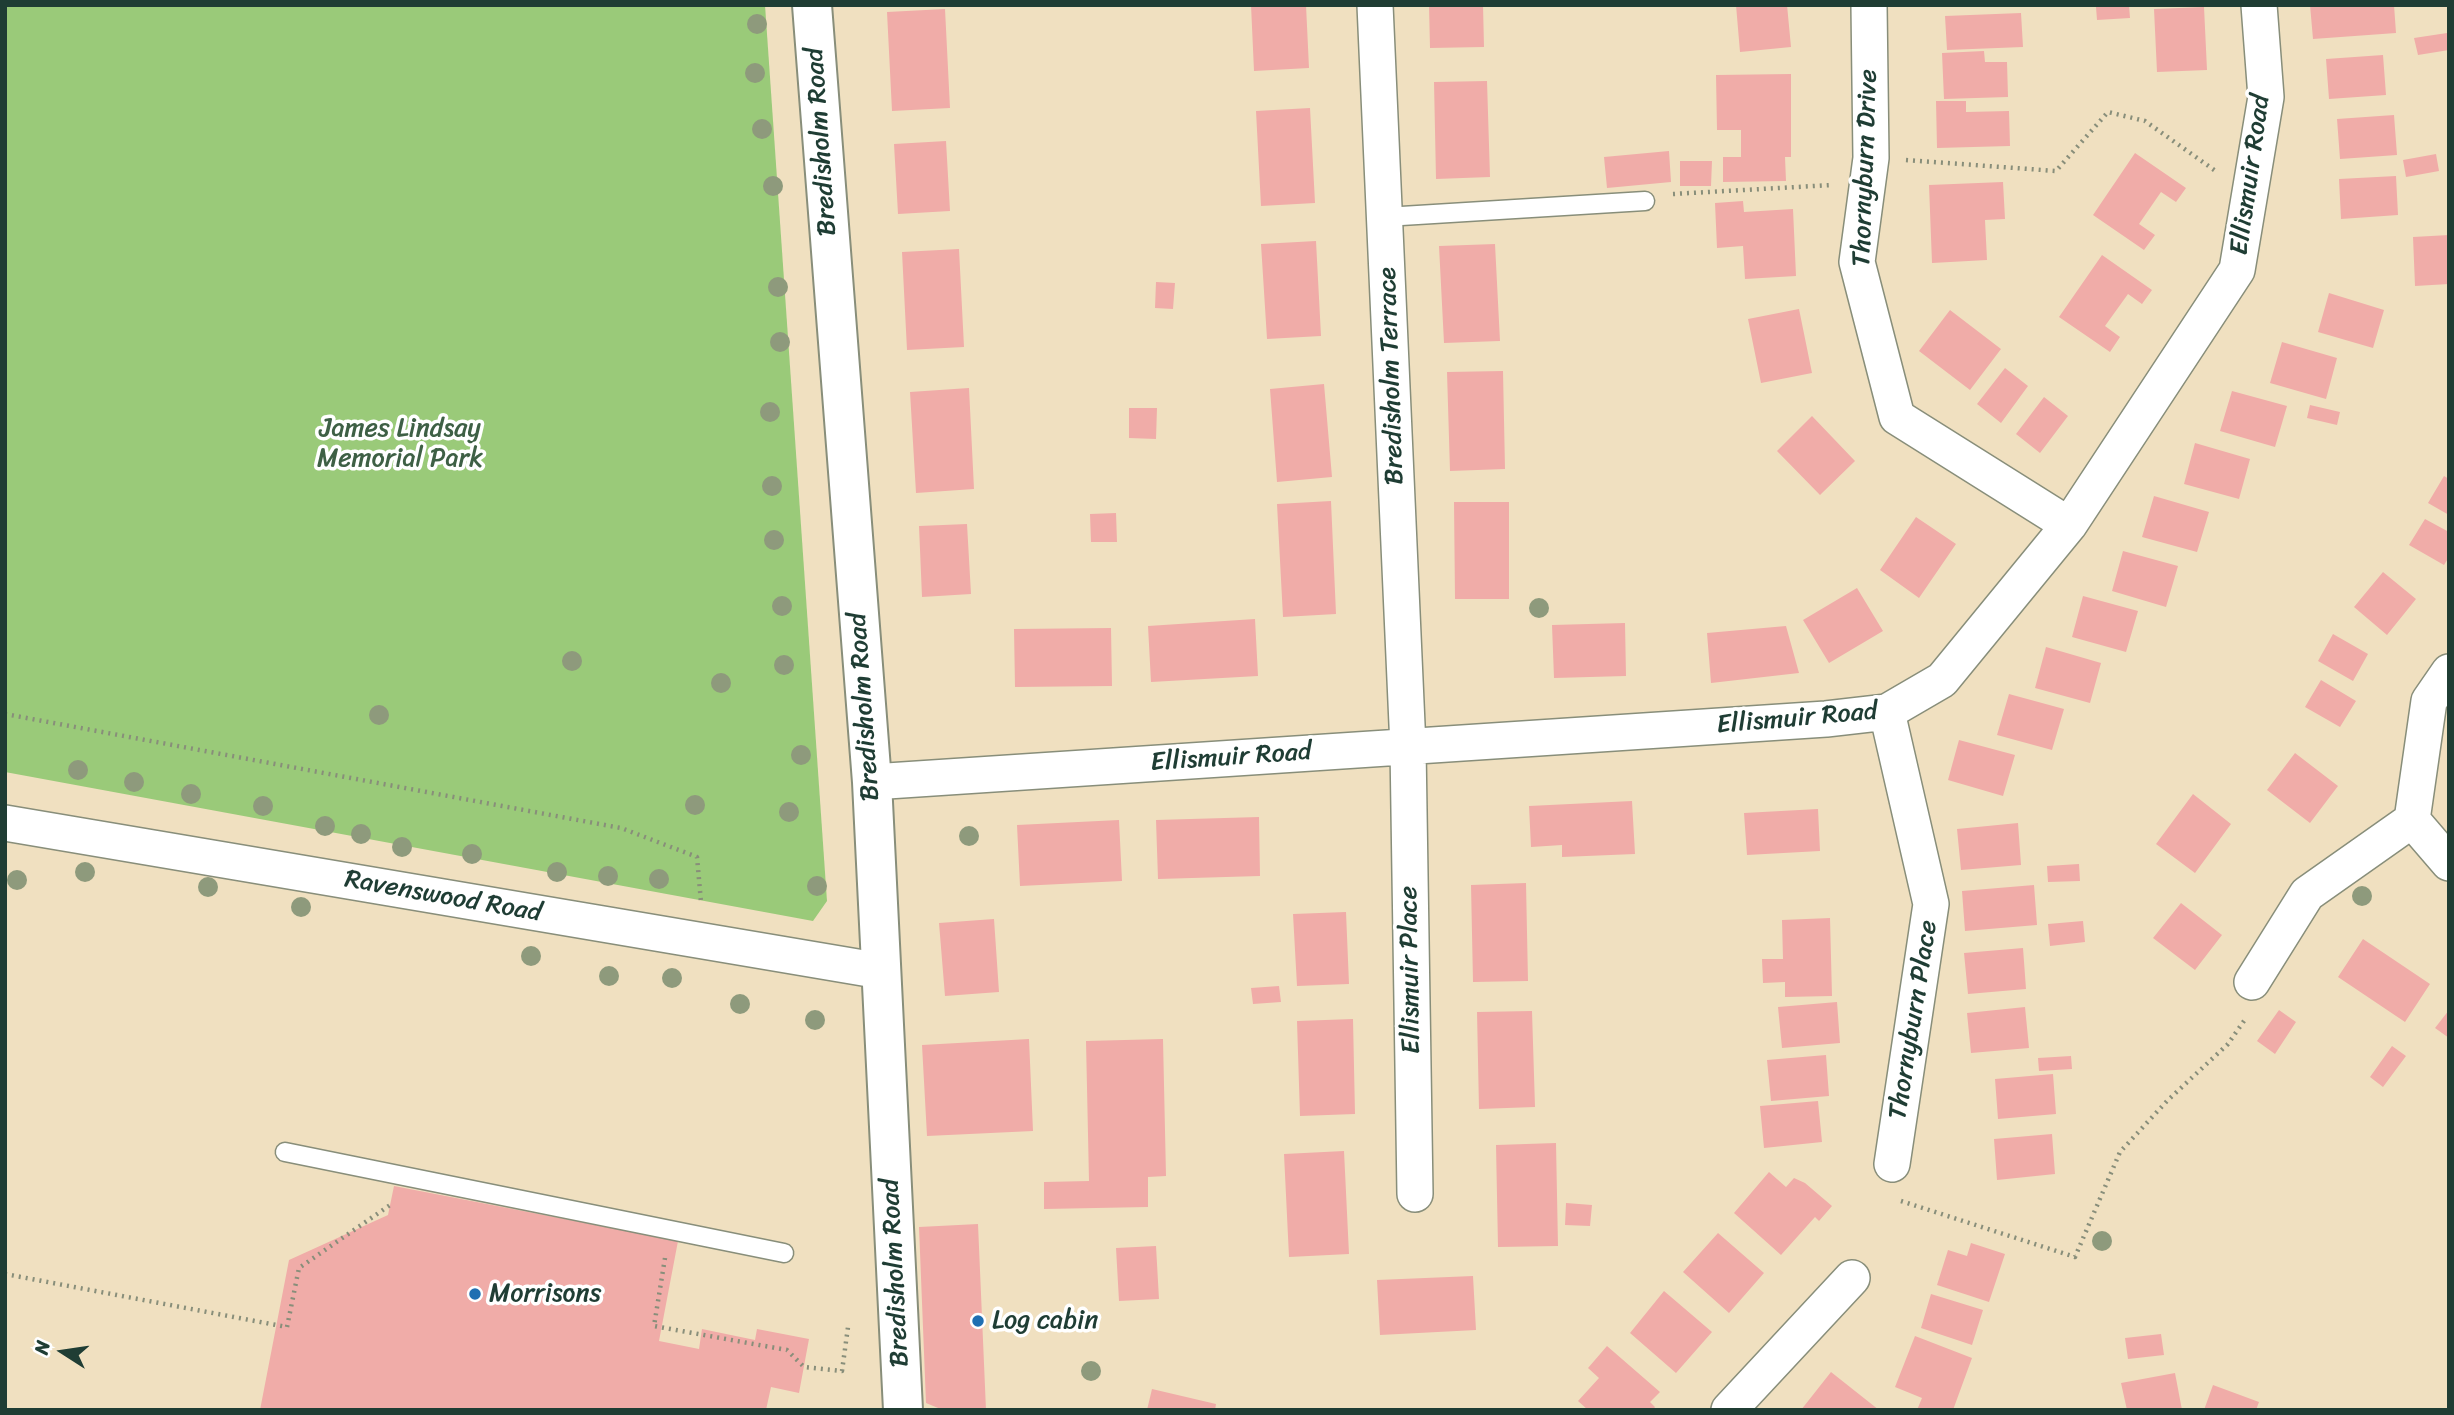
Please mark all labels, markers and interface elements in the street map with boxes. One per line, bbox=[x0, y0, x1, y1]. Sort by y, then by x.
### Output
street label: Bredisholm Road bbox=[800, 47, 844, 237]
street label: Thornyburn Drive bbox=[1847, 69, 1885, 267]
street label: Ellismuir Road bbox=[2224, 93, 2278, 257]
street label: Bredisholm Terrace bbox=[1373, 267, 1411, 485]
park label: James Lindsay Memorial Park bbox=[317, 413, 483, 474]
street label: Bredisholm Road bbox=[843, 612, 887, 802]
street label: Ellismuir Road bbox=[1715, 696, 1879, 742]
street label: Ellismuir Road bbox=[1149, 737, 1313, 779]
street label: Ravenswood Road bbox=[342, 864, 544, 930]
street label: Ellismuir Place bbox=[1394, 886, 1428, 1054]
street label: Thornyburn Place bbox=[1883, 918, 1945, 1122]
street label: Bredisholm Road bbox=[875, 1178, 917, 1368]
place label: Morrisons bbox=[489, 1278, 601, 1310]
marker: Morrisons bbox=[467, 1286, 483, 1302]
place label: Log cabin bbox=[992, 1305, 1098, 1337]
marker: Log cabin bbox=[970, 1313, 986, 1329]
north arrow bbox=[28, 1317, 98, 1387]
text: N bbox=[24, 1338, 59, 1357]

